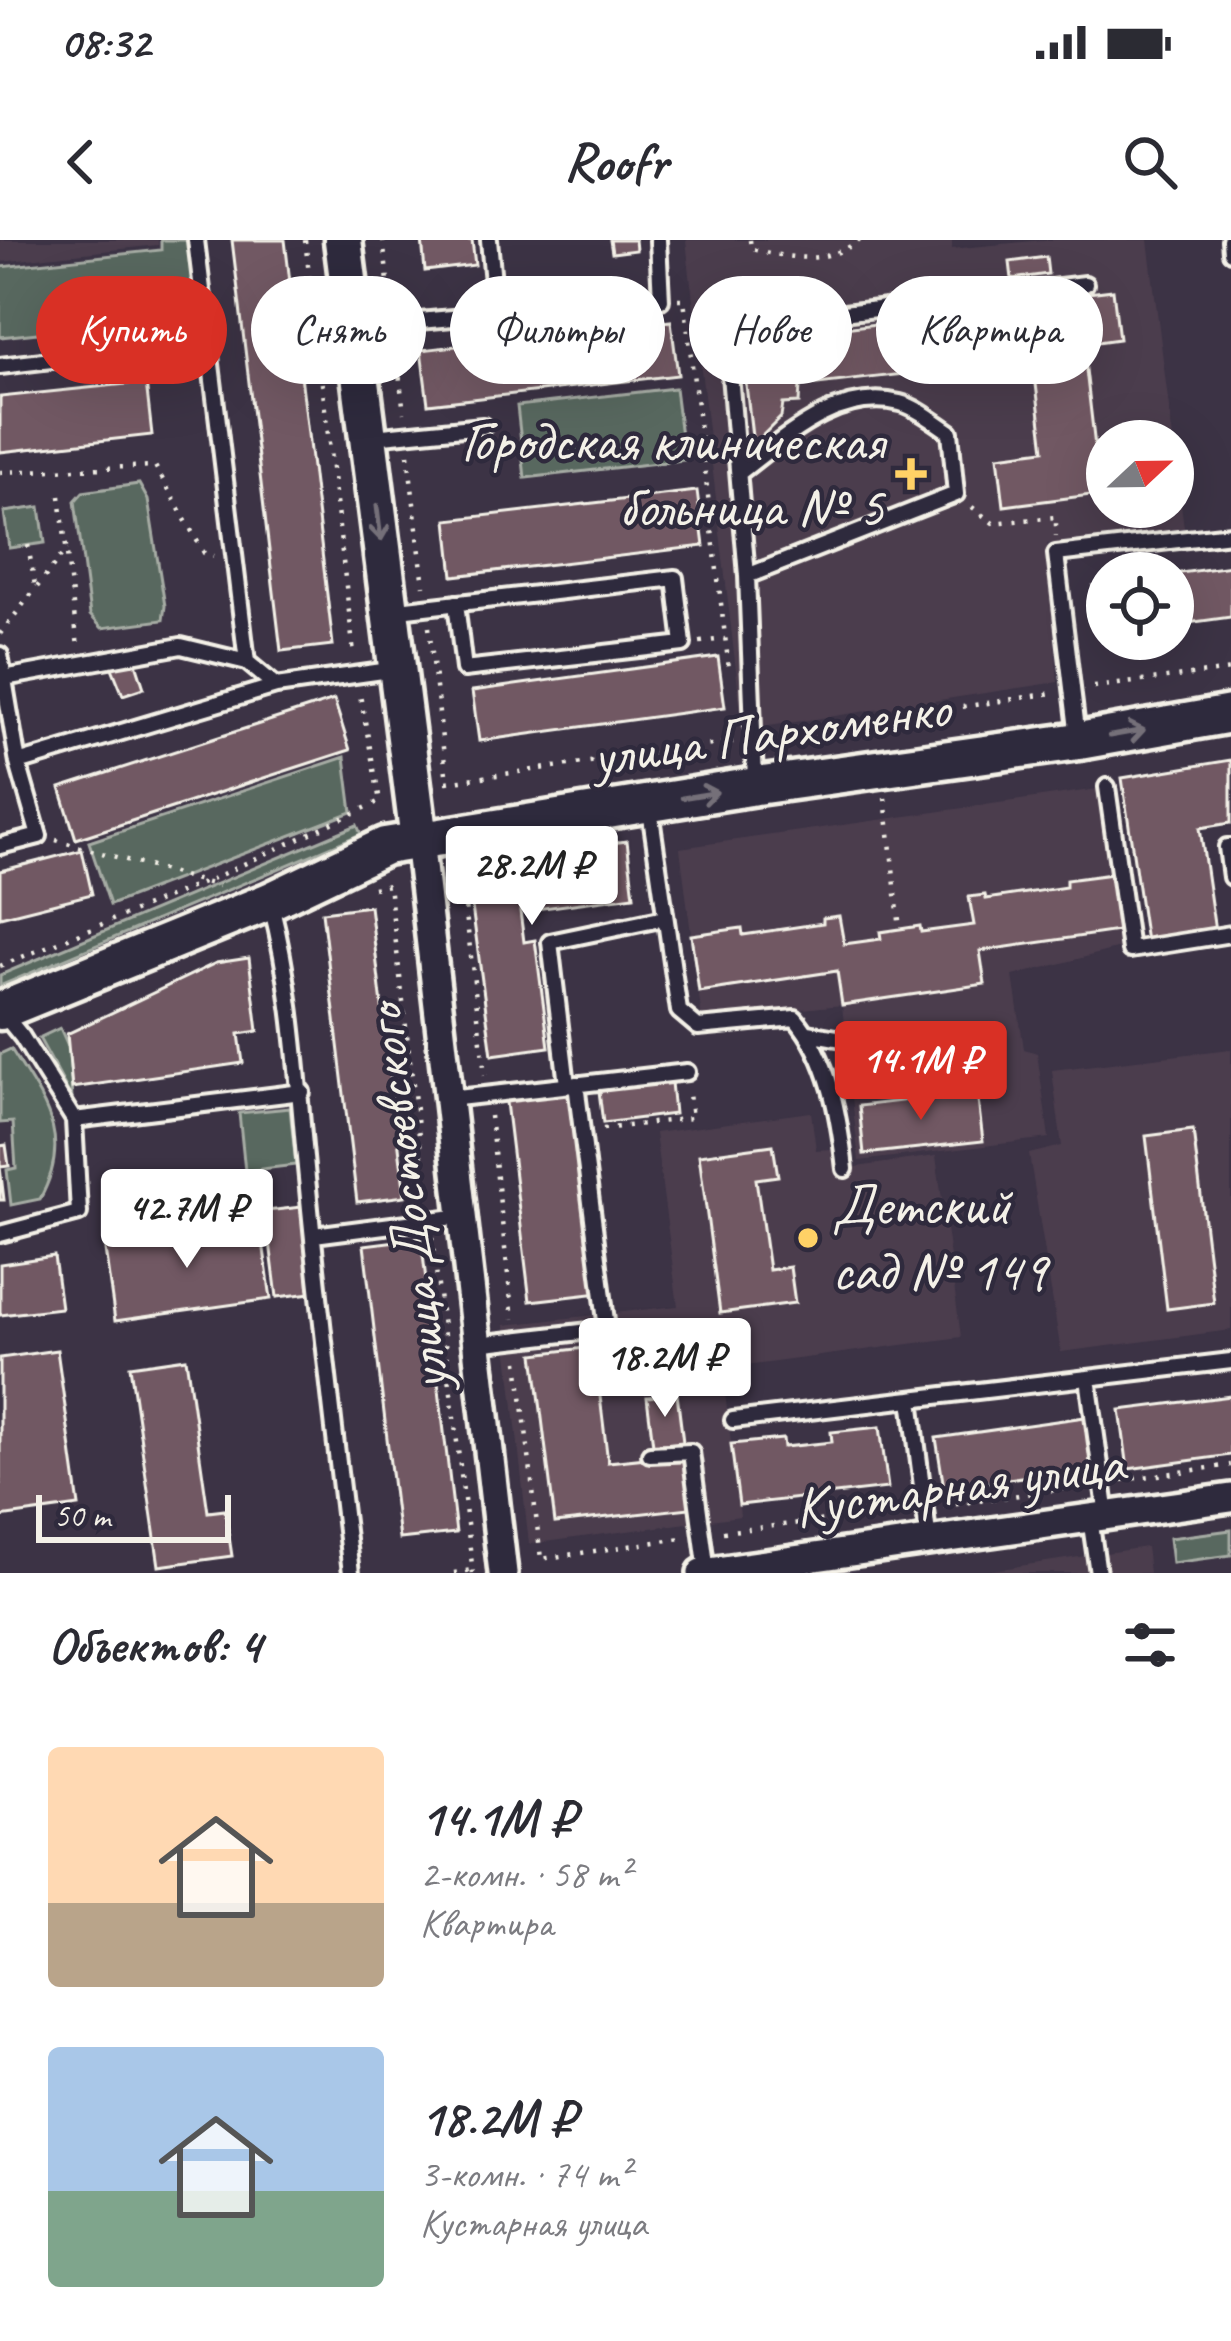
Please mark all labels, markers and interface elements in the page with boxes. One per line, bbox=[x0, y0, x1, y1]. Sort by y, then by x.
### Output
text: 08:32 bbox=[60, 14, 150, 71]
text: Roofr bbox=[564, 128, 667, 196]
icon: back bbox=[48, 129, 114, 195]
icon: search bbox=[1117, 129, 1183, 195]
chip: Купить bbox=[36, 276, 227, 384]
chip: Снять bbox=[251, 276, 426, 384]
chip: Фильтры bbox=[450, 276, 665, 384]
chip: Новое bbox=[689, 276, 852, 384]
chip: Квартира bbox=[876, 276, 1103, 384]
place label: Городская клиническая больница № 5 bbox=[461, 405, 887, 543]
north arrow bbox=[1086, 420, 1194, 528]
map controls bbox=[1086, 420, 1194, 660]
marker: Городская клиническая больница № 5 bbox=[895, 458, 927, 490]
one-way arrow bbox=[368, 503, 391, 542]
button: locate bbox=[1086, 552, 1194, 660]
street label: улица Пархоменко bbox=[585, 671, 957, 793]
one-way arrow bbox=[1107, 720, 1146, 743]
one-way arrow bbox=[680, 783, 719, 806]
pin: 28.2M ₽ bbox=[421, 826, 643, 928]
text: 28.2M ₽ bbox=[473, 840, 591, 889]
street label: улица Достоевского bbox=[346, 995, 466, 1398]
pin: 14.1M ₽ bbox=[810, 1021, 1032, 1123]
text: 14.1M ₽ bbox=[862, 1035, 980, 1084]
pin: 42.7M ₽ bbox=[76, 1169, 298, 1271]
place label: Детский сад № 149 bbox=[832, 1169, 1051, 1307]
text: 42.7M ₽ bbox=[128, 1183, 246, 1232]
marker: Детский сад № 149 bbox=[795, 1225, 821, 1251]
pin: 18.2M ₽ bbox=[554, 1318, 776, 1420]
text: 18.2M ₽ bbox=[606, 1332, 724, 1381]
street label: Кустарная улица bbox=[790, 1426, 1132, 1544]
scale bar bbox=[36, 1489, 231, 1542]
text: 50 m bbox=[54, 1495, 110, 1537]
icon: filters bbox=[1117, 1612, 1183, 1678]
text: Объектов: 4 bbox=[48, 1613, 261, 1677]
text: 14.1M ₽ bbox=[420, 1786, 575, 1850]
icon: home bbox=[144, 1795, 288, 1939]
text: 2-комн. · 58 m² bbox=[420, 1850, 630, 1899]
text: Квартира bbox=[420, 1899, 553, 1948]
text: 18.2M ₽ bbox=[420, 2086, 575, 2150]
icon: home bbox=[144, 2095, 288, 2239]
text: 3-комн. · 74 m² bbox=[420, 2150, 630, 2199]
text: Кустарная улица bbox=[420, 2199, 647, 2248]

